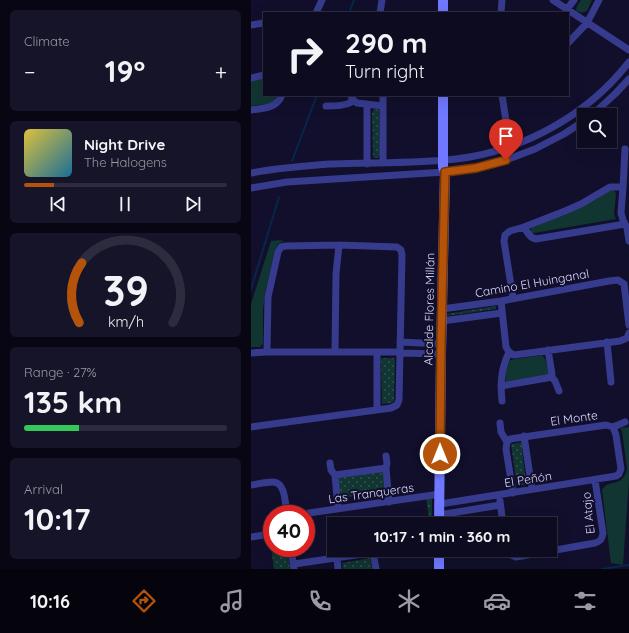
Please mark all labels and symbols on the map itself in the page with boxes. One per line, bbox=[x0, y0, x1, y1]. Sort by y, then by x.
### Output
pin bbox=[489, 119, 523, 160]
street label: Alcalde Flores Millán bbox=[421, 252, 437, 366]
street label: Camino El Huinganal bbox=[474, 266, 590, 300]
street label: El Monte bbox=[549, 407, 599, 429]
position arrow bbox=[419, 433, 461, 475]
street label: El Peñón bbox=[503, 468, 553, 490]
street label: Las Tranqueras bbox=[327, 480, 415, 506]
street label: El Atajo bbox=[578, 491, 598, 535]
speed limit sign: 40 bbox=[263, 505, 315, 557]

